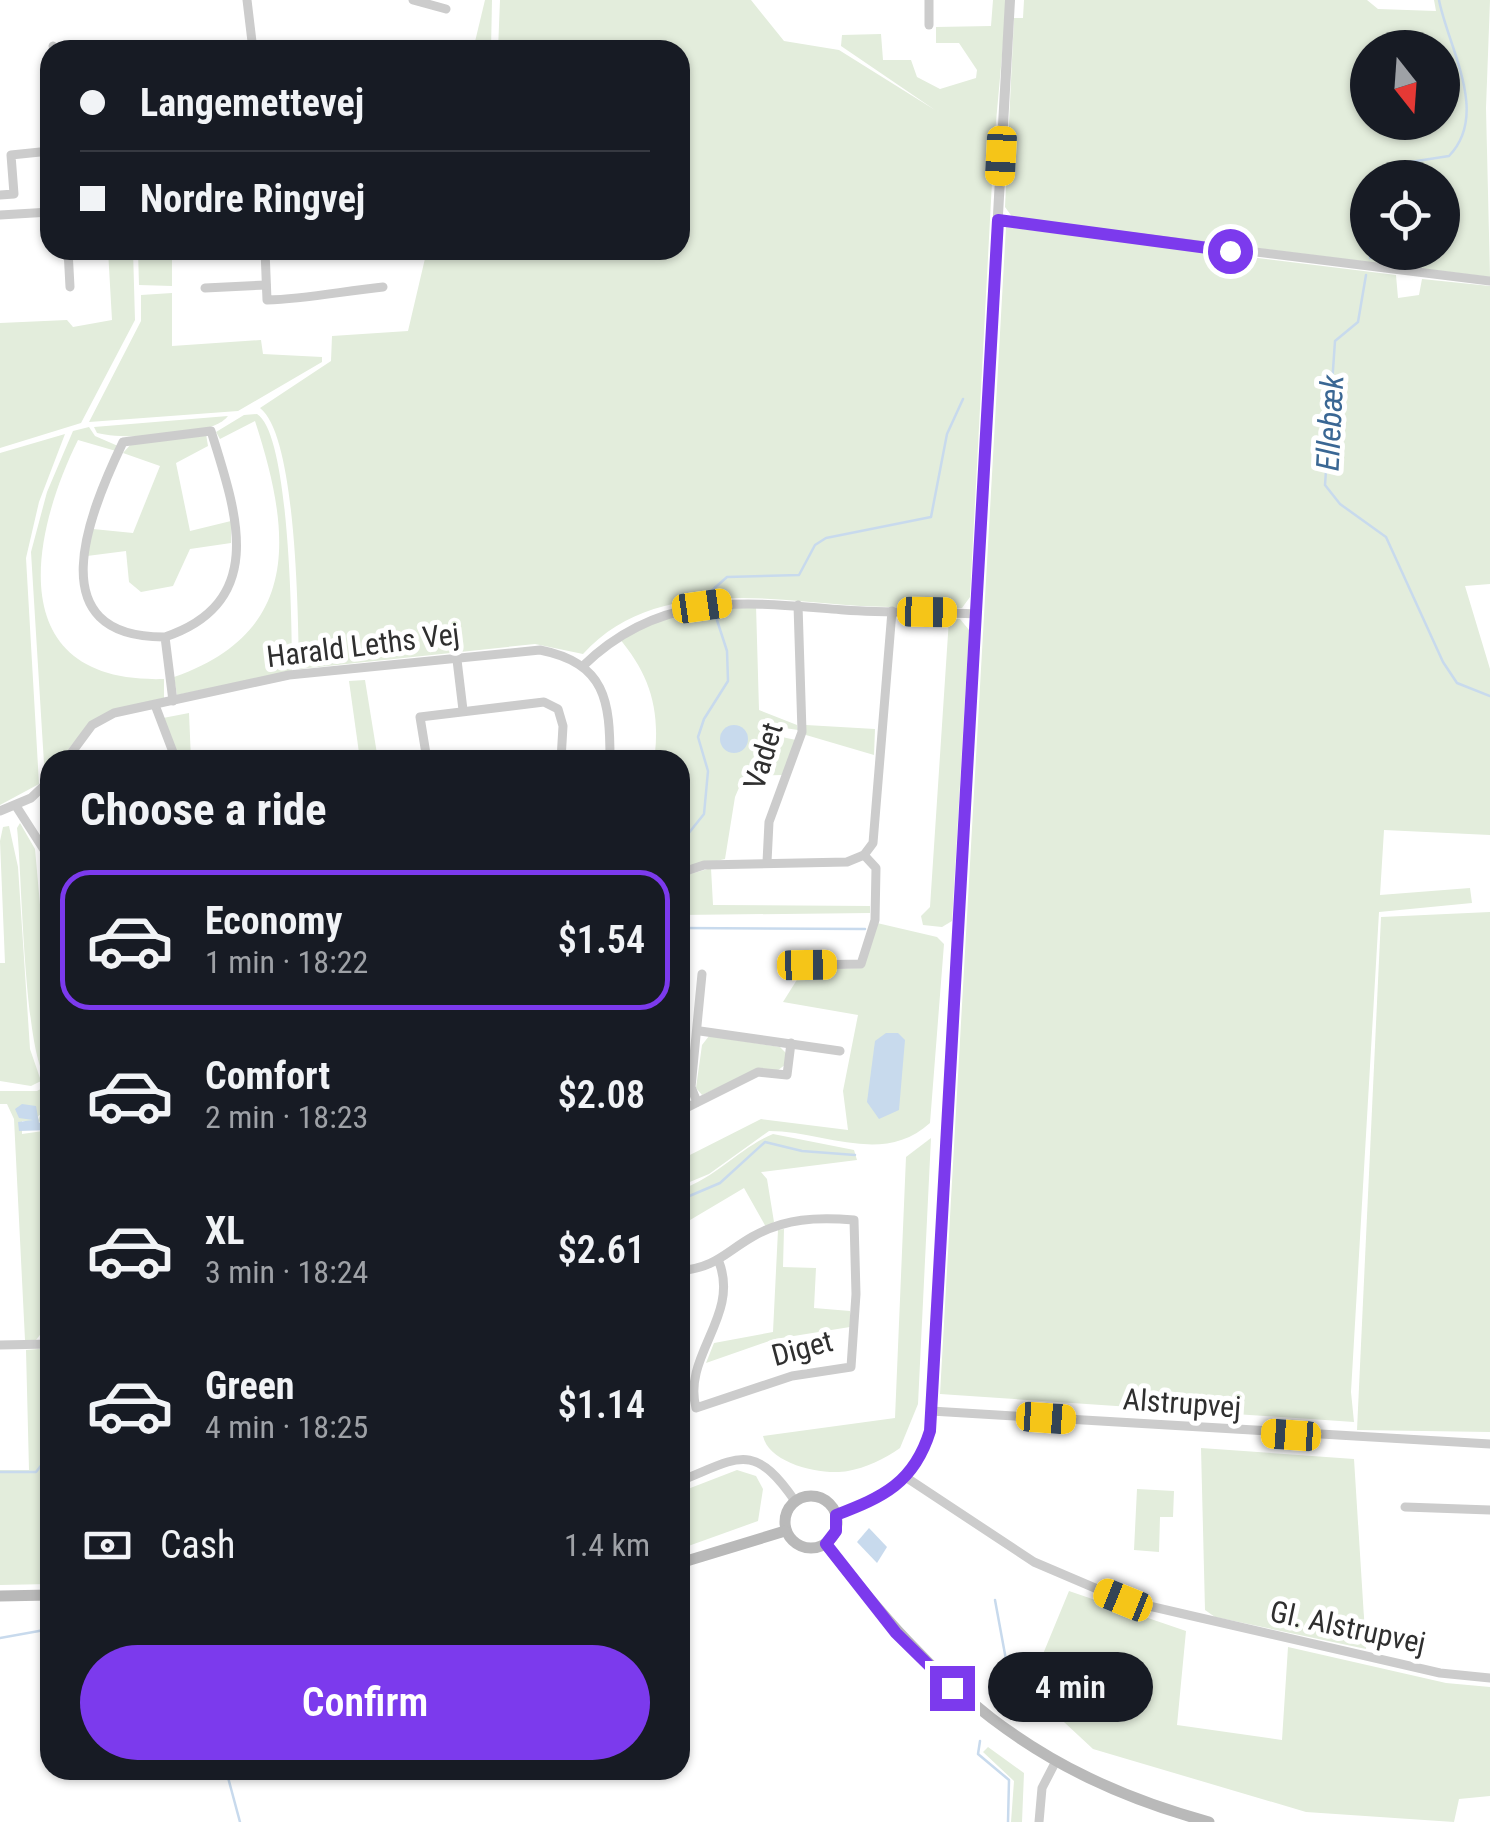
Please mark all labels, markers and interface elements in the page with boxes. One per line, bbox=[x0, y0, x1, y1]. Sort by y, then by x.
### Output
north arrow bbox=[1350, 30, 1460, 140]
map controls bbox=[1350, 30, 1460, 270]
text: Langemettevej bbox=[140, 81, 364, 125]
car bbox=[984, 125, 1018, 187]
button: locate bbox=[1350, 160, 1460, 270]
text: Nordre Ringvej bbox=[140, 177, 365, 221]
route start bbox=[1208, 229, 1253, 274]
water label: Ellebæk bbox=[1309, 373, 1352, 472]
car bbox=[670, 587, 734, 625]
car bbox=[897, 596, 957, 628]
street label: Harald Leths Vej bbox=[265, 616, 461, 674]
street label: Vadet bbox=[736, 718, 790, 794]
text: Choose a ride bbox=[80, 783, 327, 836]
icon: car bbox=[85, 895, 175, 985]
text: Economy bbox=[205, 899, 342, 943]
text: $1.54 bbox=[558, 918, 645, 962]
text: 1 min · 18:22 bbox=[205, 943, 368, 981]
car bbox=[777, 949, 837, 981]
icon: car bbox=[85, 1050, 175, 1140]
text: Comfort bbox=[205, 1054, 330, 1098]
text: $2.08 bbox=[558, 1073, 645, 1117]
text: 2 min · 18:23 bbox=[205, 1098, 368, 1136]
icon: car bbox=[85, 1205, 175, 1295]
text: XL bbox=[205, 1209, 244, 1253]
text: $2.61 bbox=[558, 1228, 645, 1272]
text: 3 min · 18:24 bbox=[205, 1253, 368, 1291]
street label: Diget bbox=[768, 1323, 836, 1373]
icon: car bbox=[85, 1360, 175, 1450]
text: Green bbox=[205, 1364, 295, 1408]
street label: Alstrupvej bbox=[1122, 1381, 1242, 1425]
text: $1.14 bbox=[558, 1383, 645, 1427]
car bbox=[1015, 1401, 1077, 1435]
text: 4 min · 18:25 bbox=[205, 1408, 368, 1446]
car bbox=[1260, 1418, 1322, 1452]
icon: cash bbox=[80, 1518, 135, 1573]
text: Cash bbox=[160, 1523, 235, 1567]
text: 1.4 km bbox=[564, 1526, 650, 1564]
car bbox=[1090, 1575, 1156, 1625]
street label: Gl. Alstrupvej bbox=[1267, 1593, 1429, 1661]
button: Confirm bbox=[80, 1645, 650, 1760]
callout: 4 min bbox=[987, 1653, 1152, 1723]
route end bbox=[930, 1666, 975, 1711]
text: 4 min bbox=[1035, 1668, 1106, 1706]

